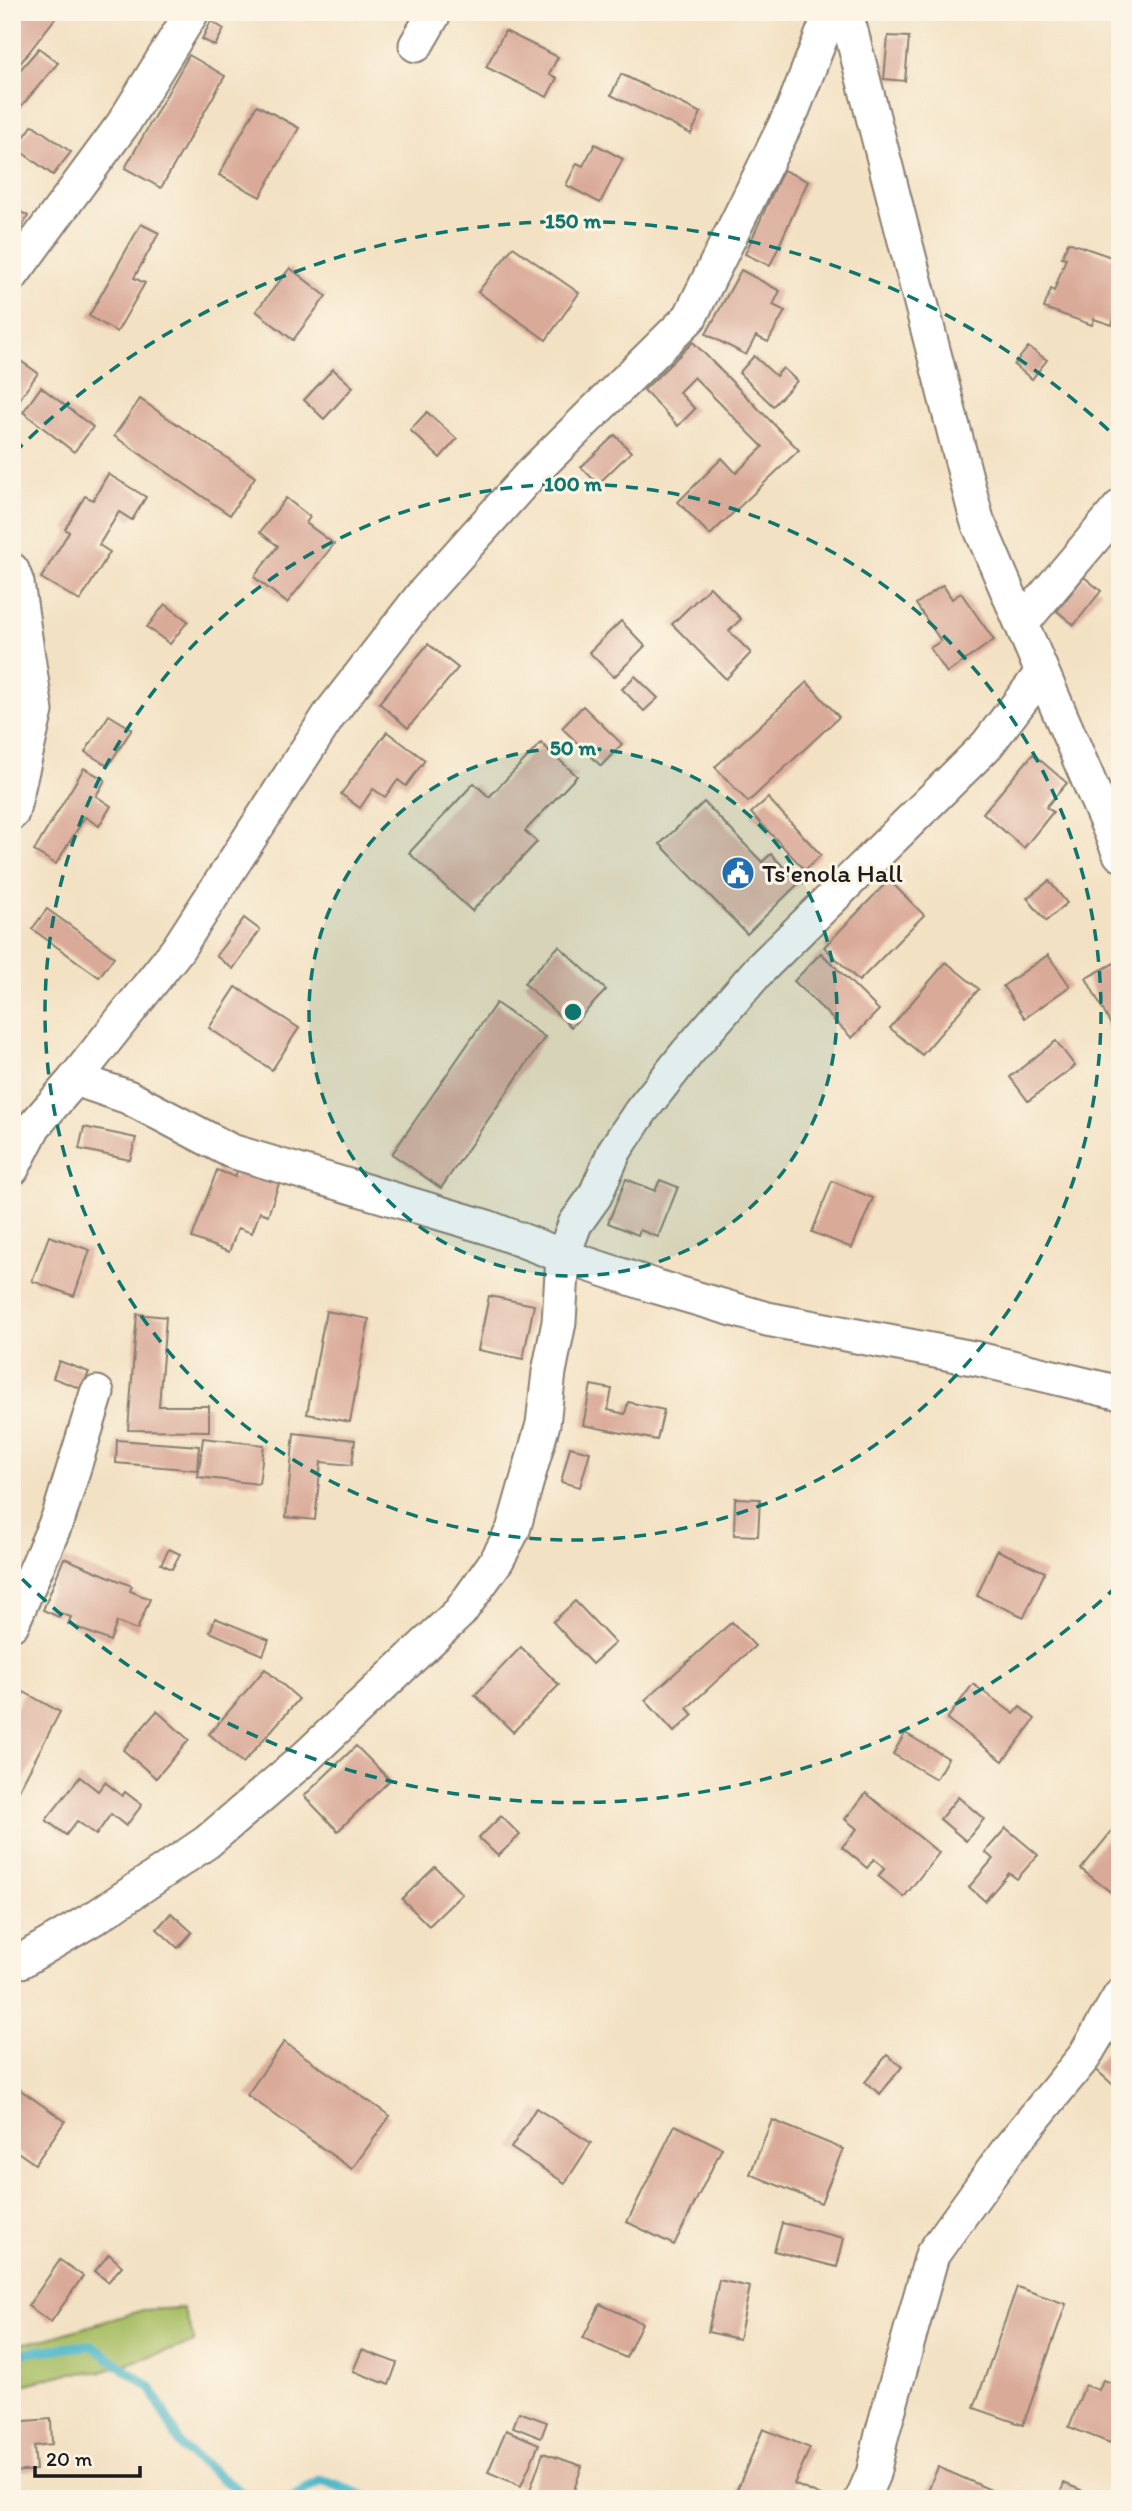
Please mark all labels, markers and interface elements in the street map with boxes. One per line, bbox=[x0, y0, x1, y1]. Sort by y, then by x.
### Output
text: 150 m bbox=[545, 208, 601, 233]
text: 100 m bbox=[544, 471, 602, 496]
text: 50 m bbox=[550, 735, 597, 760]
public building icon: Ts'enola Hall bbox=[719, 854, 757, 892]
place label: Ts'enola Hall bbox=[762, 857, 903, 889]
centre of rings bbox=[561, 1000, 585, 1024]
scale bar bbox=[35, 2434, 140, 2478]
text: 20 m bbox=[46, 2446, 93, 2471]

